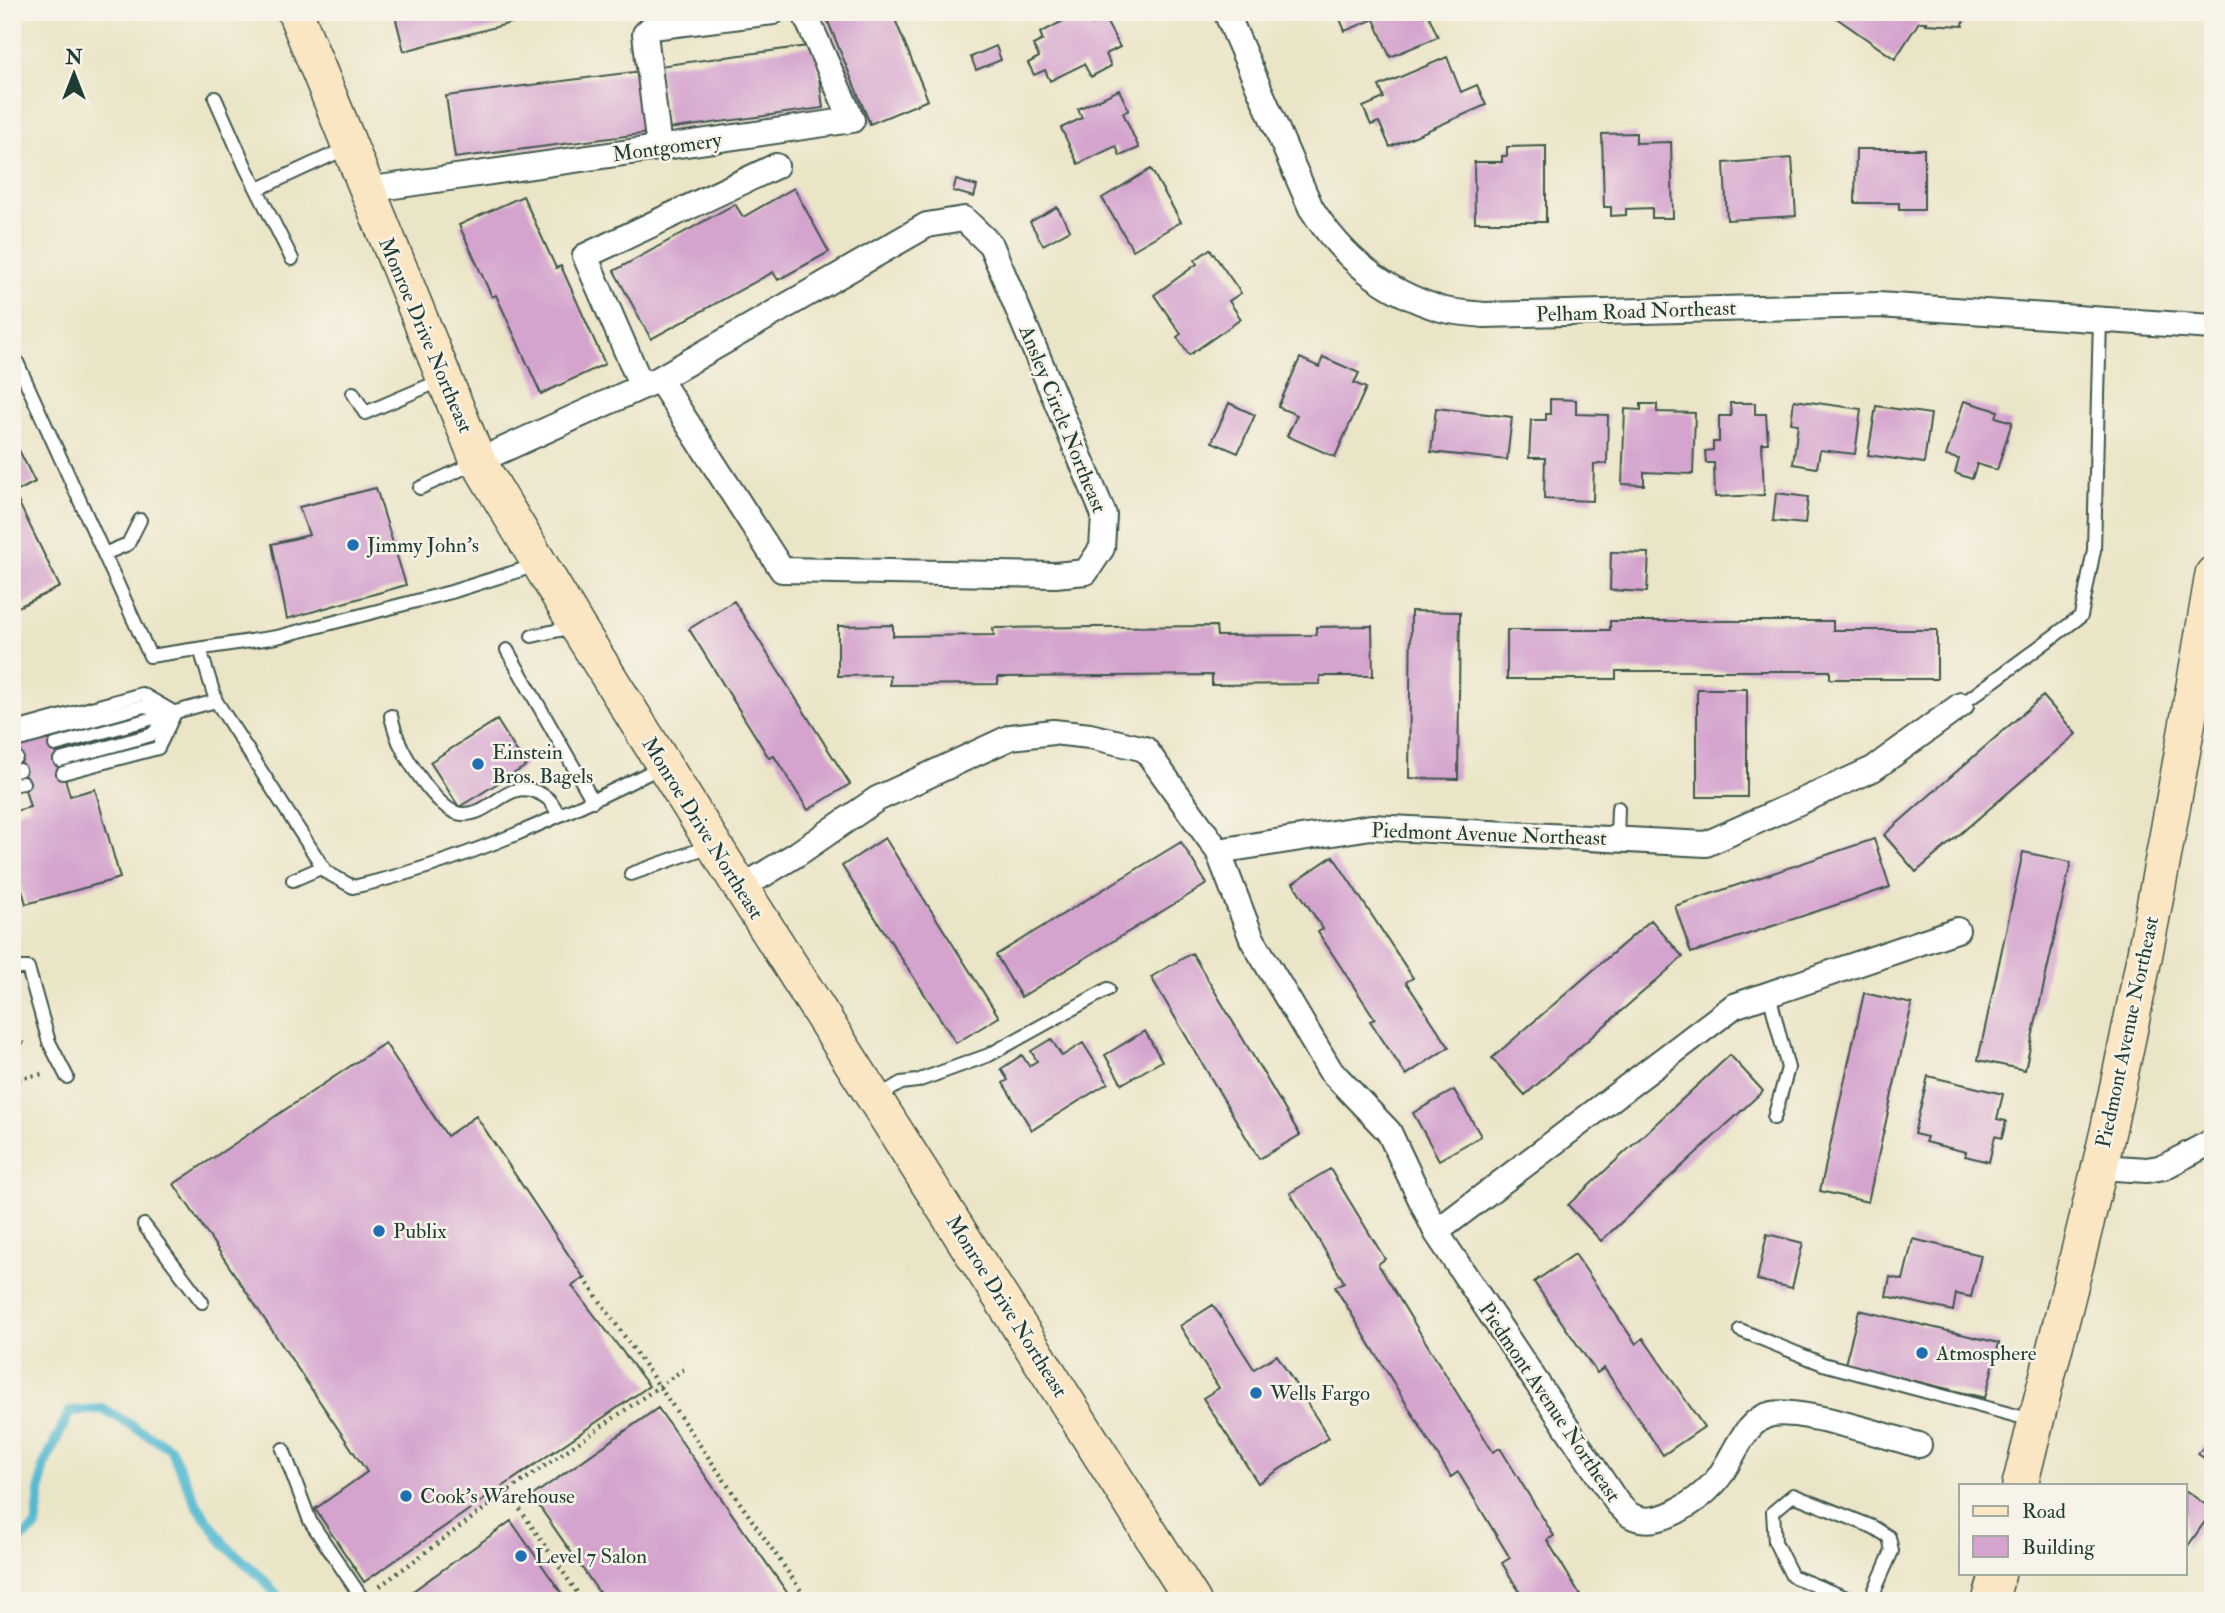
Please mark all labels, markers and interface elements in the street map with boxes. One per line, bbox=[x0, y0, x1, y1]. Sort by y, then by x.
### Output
north arrow bbox=[38, 38, 108, 108]
text: N bbox=[64, 46, 83, 70]
street label: Montgomery bbox=[611, 126, 724, 169]
street label: Monroe Drive Northeast bbox=[372, 233, 479, 437]
street label: Pelham Road Northeast bbox=[1536, 295, 1737, 328]
street label: Ansley Circle Northeast bbox=[1012, 320, 1113, 517]
place label: Jimmy John's bbox=[366, 532, 479, 559]
marker: Jimmy John's bbox=[345, 537, 361, 553]
street label: Monroe Drive Northeast bbox=[636, 732, 770, 925]
place label: Einstein Bros. Bagels bbox=[492, 739, 593, 790]
marker: Einstein Bros. Bagels bbox=[470, 756, 486, 772]
street label: Piedmont Avenue Northeast bbox=[1371, 817, 1607, 852]
street label: Piedmont Avenue Northeast bbox=[2090, 914, 2165, 1150]
street label: Monroe Drive Northeast bbox=[940, 1210, 1074, 1403]
place label: Publix bbox=[393, 1218, 447, 1245]
marker: Publix bbox=[371, 1223, 387, 1239]
street label: Piedmont Avenue Northeast bbox=[1472, 1297, 1627, 1508]
place label: Atmosphere bbox=[1935, 1340, 2037, 1367]
marker: Atmosphere bbox=[1914, 1345, 1930, 1361]
place label: Wells Fargo bbox=[1269, 1380, 1370, 1407]
marker: Wells Fargo bbox=[1248, 1385, 1264, 1401]
place label: Cook's Warehouse bbox=[420, 1483, 575, 1510]
legend bbox=[1959, 1484, 2186, 1574]
marker: Cook's Warehouse bbox=[398, 1488, 414, 1504]
text: Road bbox=[2022, 1498, 2067, 1525]
text: Building bbox=[2022, 1534, 2095, 1561]
place label: Level 7 Salon bbox=[535, 1543, 647, 1570]
marker: Level 7 Salon bbox=[513, 1548, 529, 1564]

